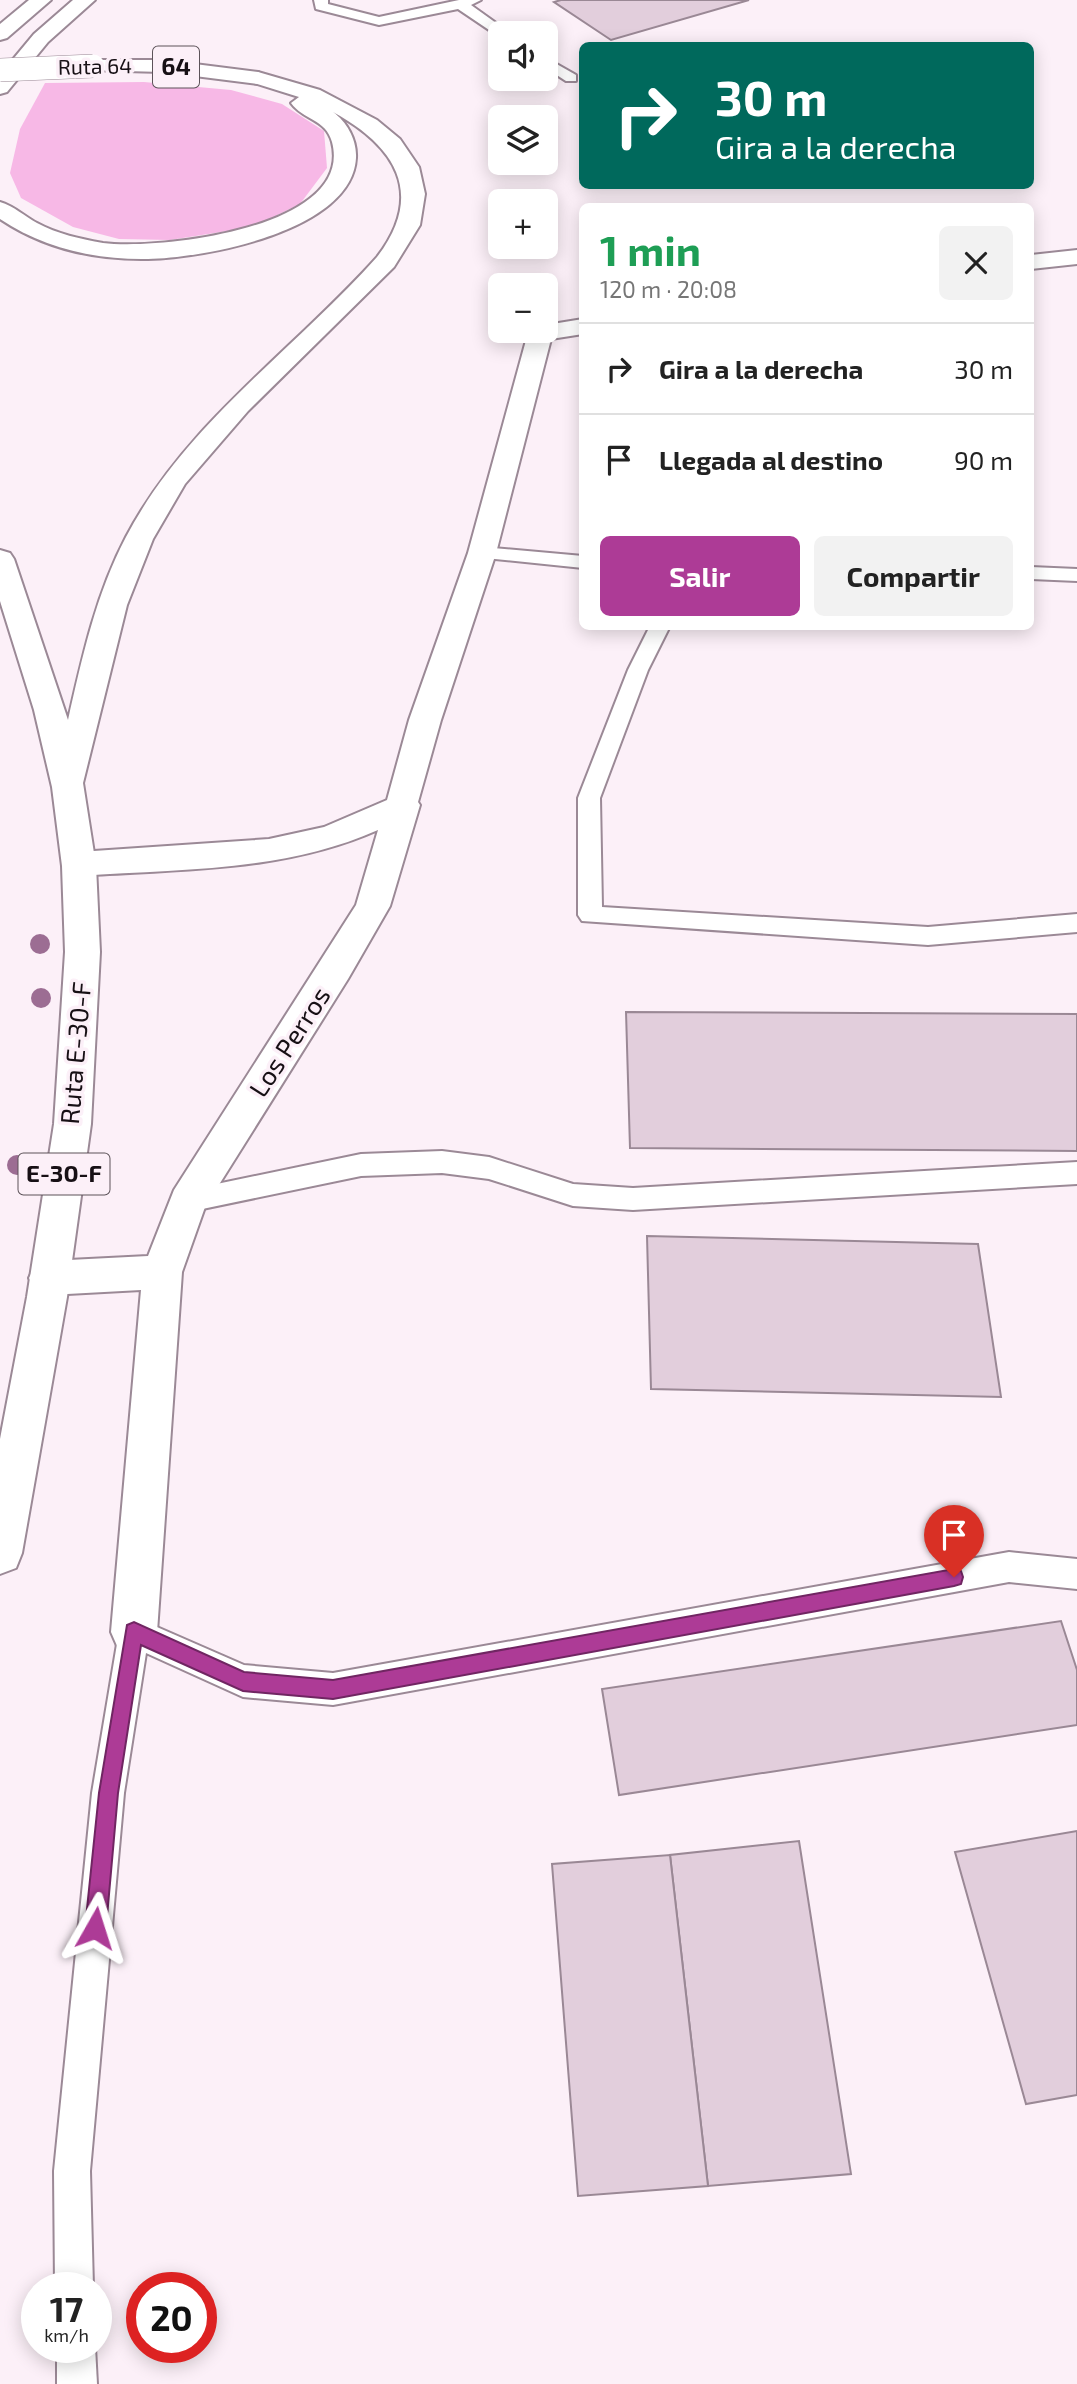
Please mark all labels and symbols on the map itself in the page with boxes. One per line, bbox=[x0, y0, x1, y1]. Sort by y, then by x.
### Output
road number: 64 bbox=[153, 46, 199, 88]
street label: Ruta 64 bbox=[58, 52, 132, 79]
street label: Ruta E-30-F bbox=[53, 980, 96, 1125]
street label: Los Perros bbox=[242, 980, 336, 1102]
road number: E-30-F bbox=[18, 1154, 110, 1194]
pin bbox=[924, 1505, 984, 1577]
position arrow bbox=[58, 1891, 132, 1965]
speed limit sign: 20 bbox=[126, 2272, 217, 2363]

